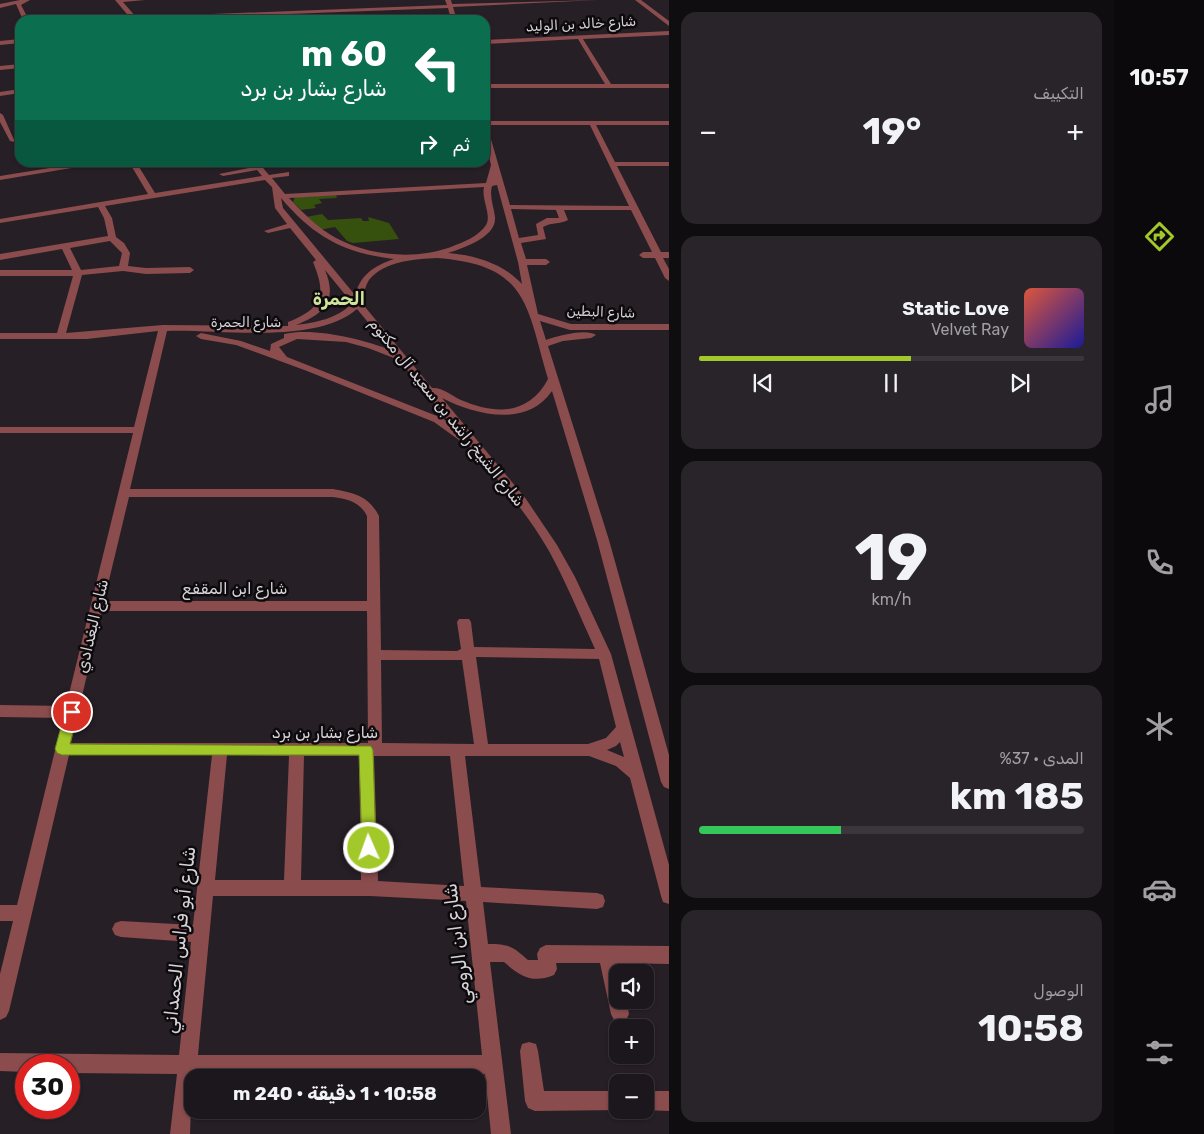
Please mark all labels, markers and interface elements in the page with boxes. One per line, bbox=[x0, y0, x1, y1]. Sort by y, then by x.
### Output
street label: شارع خالد بن الوليد bbox=[525, 13, 637, 37]
text: 60 m bbox=[301, 33, 387, 75]
icon: left bbox=[405, 35, 470, 100]
text: 10:57 bbox=[1129, 64, 1189, 91]
text: شارع بشار بن برد bbox=[240, 75, 387, 102]
text: التكييف bbox=[1033, 84, 1084, 103]
text: 19° bbox=[862, 108, 921, 154]
text: − bbox=[699, 115, 717, 148]
text: + bbox=[1067, 115, 1084, 148]
icon: right bbox=[414, 130, 442, 158]
text: ثم bbox=[452, 133, 470, 156]
icon: directions bbox=[1142, 219, 1177, 254]
district label: الحمرة bbox=[313, 288, 365, 310]
text: Static Love bbox=[902, 297, 1009, 320]
street label: شارع البطين bbox=[566, 302, 636, 324]
street label: شارع الحمرة bbox=[211, 314, 281, 333]
street label: شارع الشيخ راشد بن سعيد آل مكتوم bbox=[364, 314, 529, 511]
text: Velvet Ray bbox=[931, 320, 1009, 339]
icon: previous bbox=[749, 369, 777, 397]
icon: pause bbox=[877, 369, 905, 397]
icon: next bbox=[1006, 369, 1034, 397]
icon: music bbox=[1142, 382, 1177, 417]
text: 19 bbox=[855, 519, 929, 596]
icon: phone bbox=[1142, 545, 1177, 580]
street label: شارع البغدادي bbox=[72, 577, 114, 675]
street label: شارع ابن المقفع bbox=[183, 579, 287, 600]
text: km/h bbox=[872, 590, 911, 609]
pin bbox=[51, 691, 93, 733]
icon: arrive bbox=[58, 698, 86, 726]
icon: climate bbox=[1142, 709, 1177, 744]
street label: شارع بشار بن برد bbox=[272, 723, 378, 744]
text: المدى · 37% bbox=[1000, 749, 1084, 768]
text: 185 km bbox=[950, 773, 1084, 819]
position arrow bbox=[342, 821, 394, 873]
street label: شارع أبو فراس الحمداني bbox=[158, 845, 203, 1035]
icon: car bbox=[1142, 872, 1177, 907]
street label: شارع ابن الرومي bbox=[438, 882, 479, 1006]
map controls bbox=[609, 964, 654, 1119]
button: sound bbox=[609, 964, 654, 1009]
text: الوصول bbox=[1034, 981, 1084, 1000]
text: 10:58 bbox=[978, 1005, 1084, 1051]
button: + bbox=[609, 1019, 654, 1064]
icon: filters bbox=[1142, 1035, 1177, 1070]
speed limit sign: 30 bbox=[15, 1054, 80, 1119]
button: − bbox=[609, 1074, 654, 1119]
text: 10:58 · 1 دقيقة · 240 m bbox=[233, 1082, 437, 1105]

